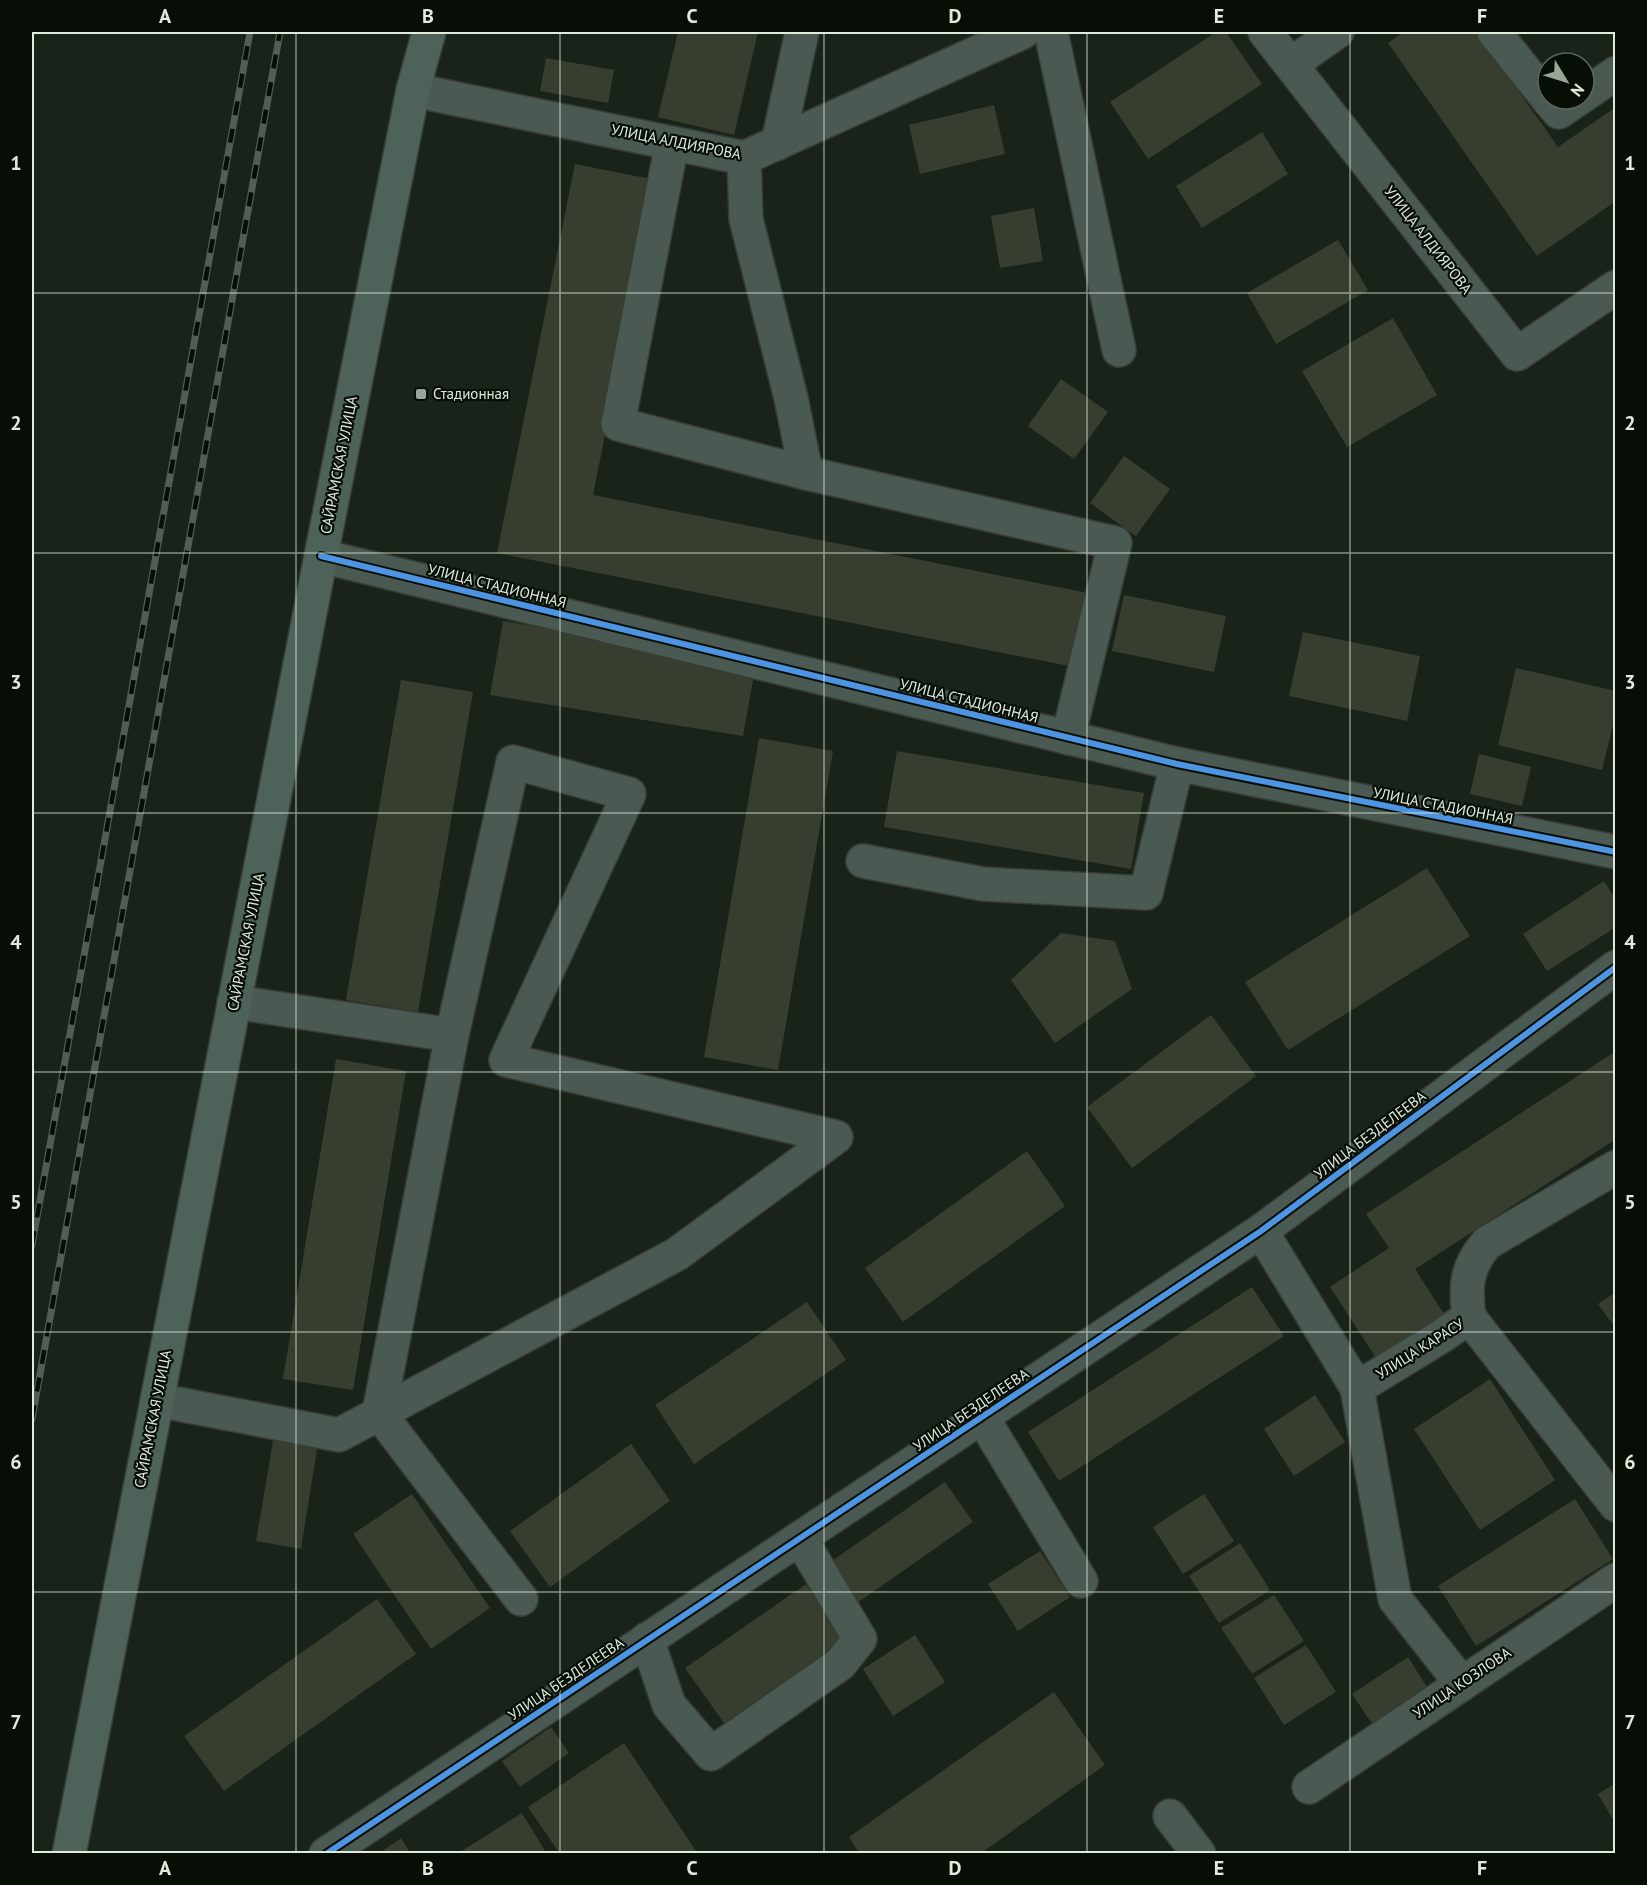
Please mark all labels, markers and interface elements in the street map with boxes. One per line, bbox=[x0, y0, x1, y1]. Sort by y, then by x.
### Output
text: A bbox=[159, 3, 172, 29]
text: B bbox=[422, 3, 434, 29]
text: C bbox=[686, 3, 698, 29]
text: D bbox=[949, 3, 962, 29]
text: E bbox=[1214, 3, 1224, 29]
text: F bbox=[1477, 3, 1487, 29]
north arrow bbox=[1536, 51, 1596, 111]
text: N bbox=[1567, 80, 1589, 101]
street label: УЛИЦА АЛДИЯРОВА bbox=[609, 120, 743, 163]
text: 1 bbox=[10, 150, 22, 176]
text: 1 bbox=[1624, 150, 1636, 176]
street label: УЛИЦА АЛДИЯРОВА bbox=[1380, 182, 1477, 298]
place label: Стадионная bbox=[433, 384, 509, 403]
marker: Стадионная bbox=[414, 387, 428, 401]
street label: САЙРАМСКАЯ УЛИЦА bbox=[316, 394, 361, 536]
text: 2 bbox=[10, 410, 22, 436]
text: 2 bbox=[1624, 410, 1636, 436]
street label: УЛИЦА СТАДИОННАЯ bbox=[426, 559, 568, 612]
text: 3 bbox=[10, 669, 22, 695]
text: 3 bbox=[1624, 669, 1636, 695]
street label: УЛИЦА СТАДИОННАЯ bbox=[898, 674, 1040, 727]
street label: УЛИЦА СТАДИОННАЯ bbox=[1371, 783, 1515, 828]
street label: САЙРАМСКАЯ УЛИЦА bbox=[223, 871, 268, 1013]
text: 4 bbox=[10, 929, 22, 955]
text: 4 bbox=[1624, 929, 1636, 955]
street label: УЛИЦА БЕЗДЕЛЕЕВА bbox=[1310, 1086, 1430, 1183]
text: 5 bbox=[10, 1189, 22, 1215]
text: 5 bbox=[1624, 1189, 1636, 1215]
street label: УЛИЦА КАРАСУ bbox=[1372, 1314, 1468, 1383]
street label: САЙРАМСКАЯ УЛИЦА bbox=[130, 1348, 175, 1490]
street label: УЛИЦА БЕЗДЕЛЕЕВА bbox=[909, 1364, 1032, 1455]
text: 6 bbox=[10, 1449, 22, 1475]
text: 6 bbox=[1624, 1449, 1636, 1475]
street label: УЛИЦА БЕЗДЕЛЕЕВА bbox=[504, 1633, 627, 1724]
street label: УЛИЦА КОЗЛОВА bbox=[1409, 1643, 1515, 1722]
text: 7 bbox=[10, 1709, 22, 1735]
text: 7 bbox=[1624, 1709, 1636, 1735]
text: A bbox=[159, 1855, 172, 1881]
text: B bbox=[422, 1855, 434, 1881]
text: C bbox=[686, 1855, 698, 1881]
text: D bbox=[949, 1855, 962, 1881]
text: E bbox=[1214, 1855, 1224, 1881]
text: F bbox=[1477, 1855, 1487, 1881]

